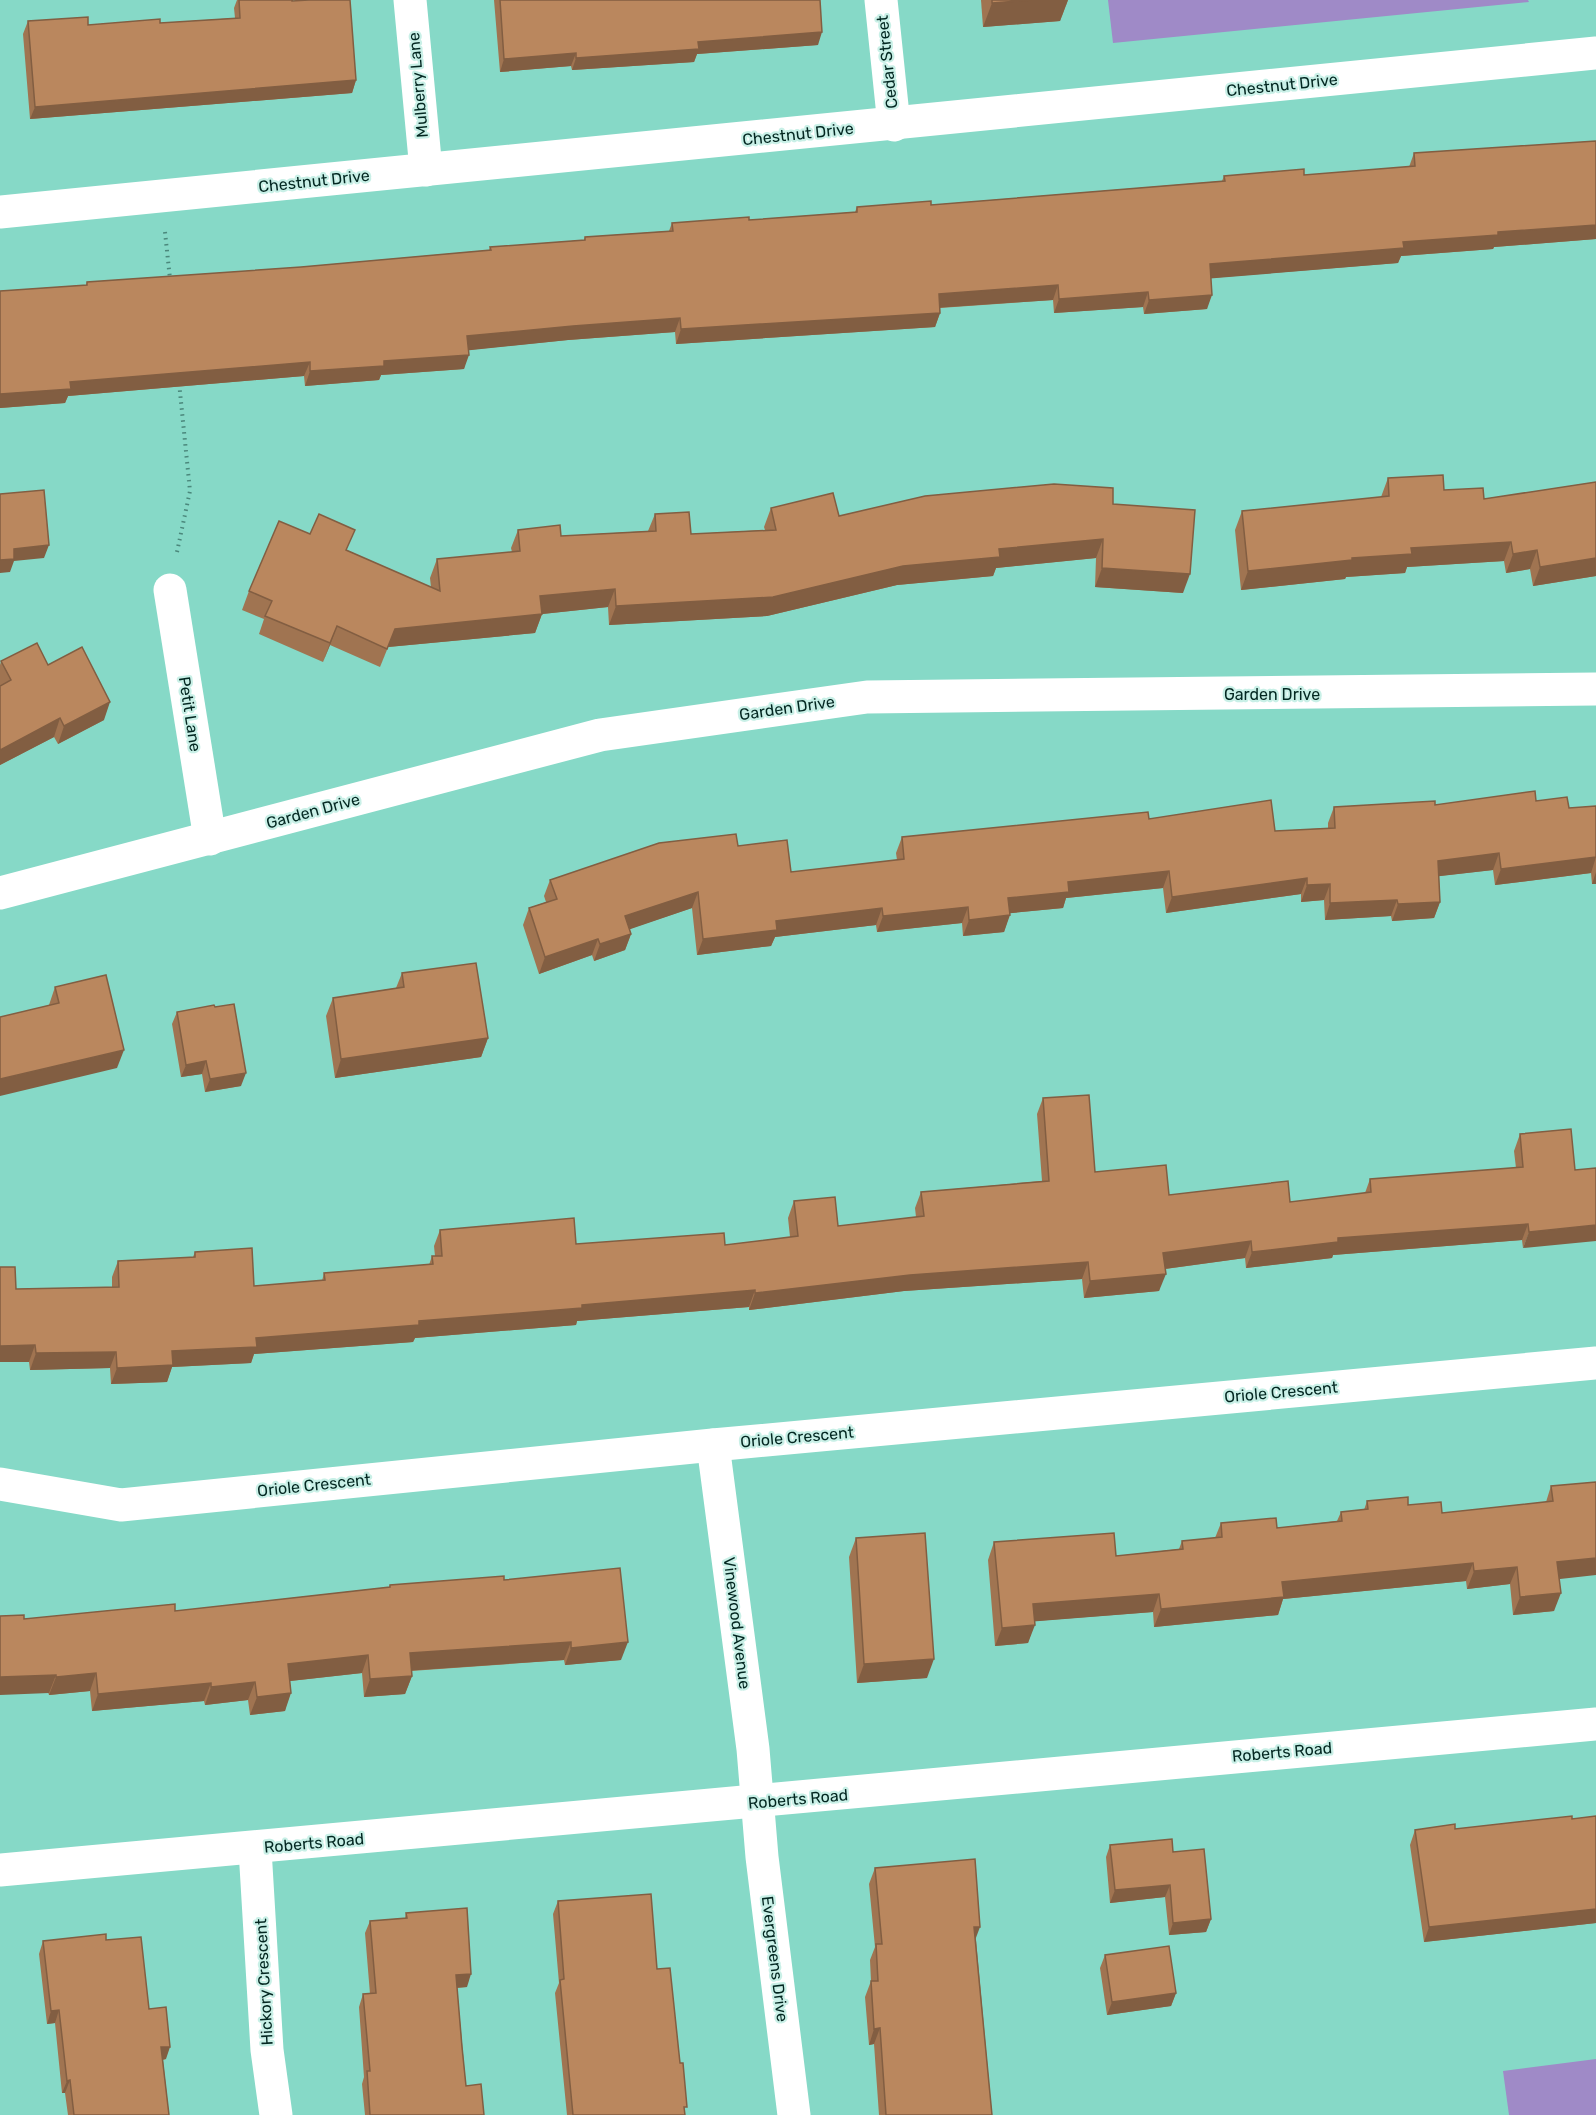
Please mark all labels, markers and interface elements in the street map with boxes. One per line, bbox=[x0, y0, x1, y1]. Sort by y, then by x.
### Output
street label: Cedar Street bbox=[873, 14, 901, 110]
street label: Mulberry Lane bbox=[404, 31, 432, 138]
street label: Chestnut Drive bbox=[1225, 70, 1339, 100]
street label: Chestnut Drive bbox=[741, 119, 855, 149]
street label: Chestnut Drive bbox=[257, 166, 371, 196]
street label: Petit Lane bbox=[175, 675, 205, 753]
street label: Garden Drive bbox=[1224, 685, 1320, 704]
street label: Garden Drive bbox=[738, 692, 836, 724]
street label: Garden Drive bbox=[264, 789, 362, 833]
street label: Oriole Crescent bbox=[1223, 1378, 1339, 1406]
street label: Oriole Crescent bbox=[739, 1423, 855, 1451]
street label: Oriole Crescent bbox=[256, 1470, 372, 1500]
street label: Vinewood Avenue bbox=[719, 1556, 755, 1690]
street label: Roberts Road bbox=[1231, 1738, 1333, 1766]
street label: Roberts Road bbox=[747, 1785, 849, 1813]
street label: Roberts Road bbox=[263, 1829, 365, 1857]
street label: Evergreens Drive bbox=[758, 1895, 792, 2023]
street label: Hickory Crescent bbox=[251, 1918, 277, 2046]

